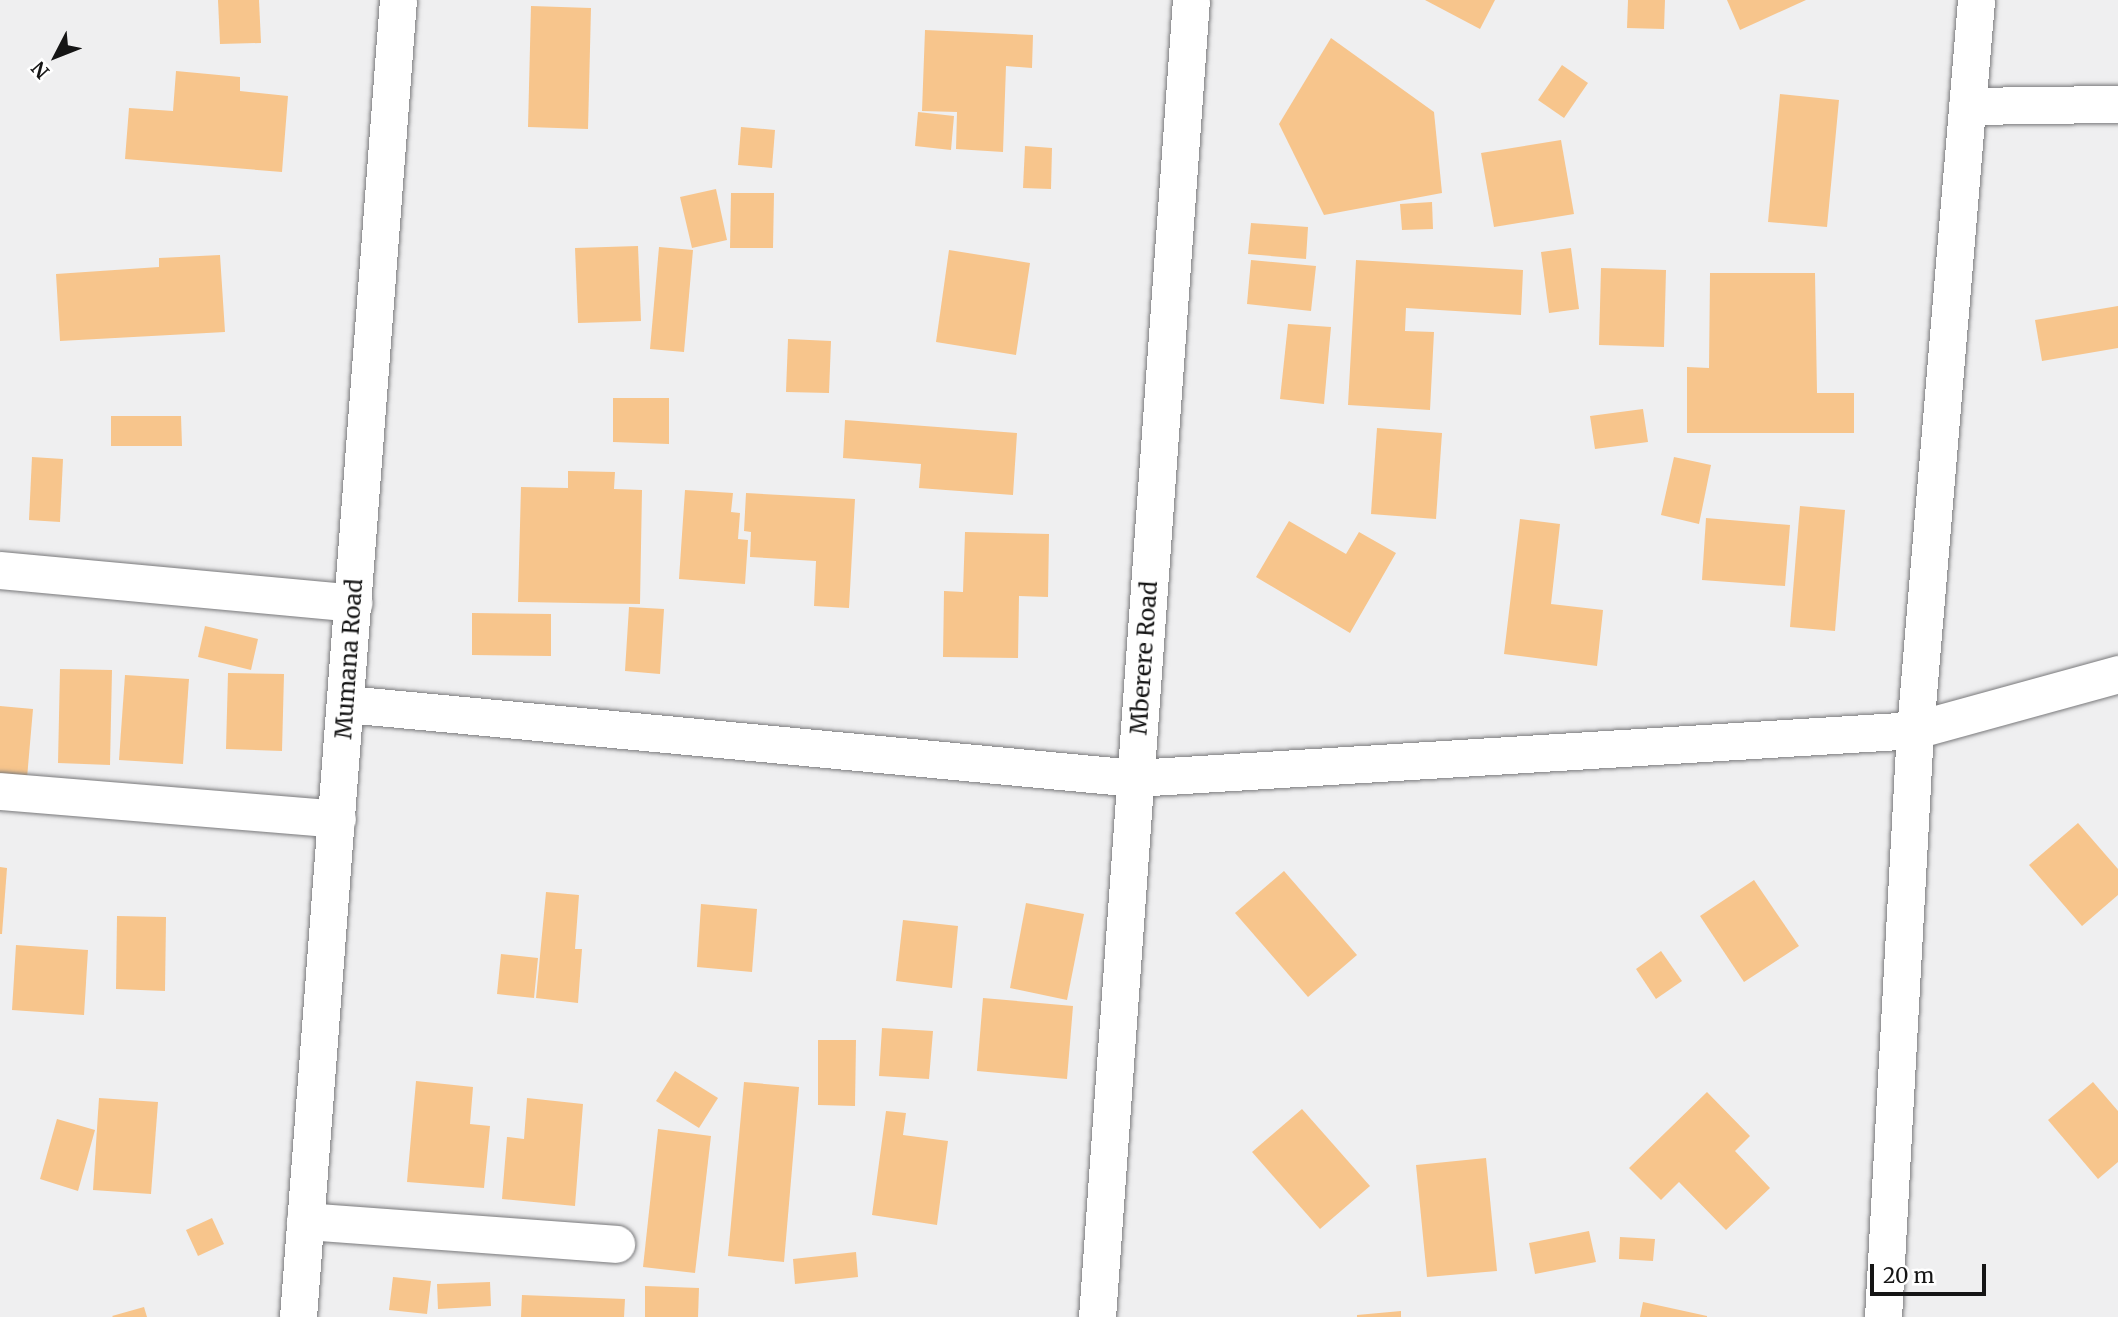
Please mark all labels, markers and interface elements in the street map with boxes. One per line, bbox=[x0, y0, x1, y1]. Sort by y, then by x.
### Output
north arrow bbox=[21, 21, 91, 91]
text: N bbox=[26, 56, 54, 84]
street label: Mumana Road bbox=[330, 578, 368, 740]
street label: Mberere Road bbox=[1125, 580, 1163, 736]
scale bar bbox=[1873, 1250, 1988, 1294]
text: 20 m bbox=[1883, 1262, 1934, 1289]

